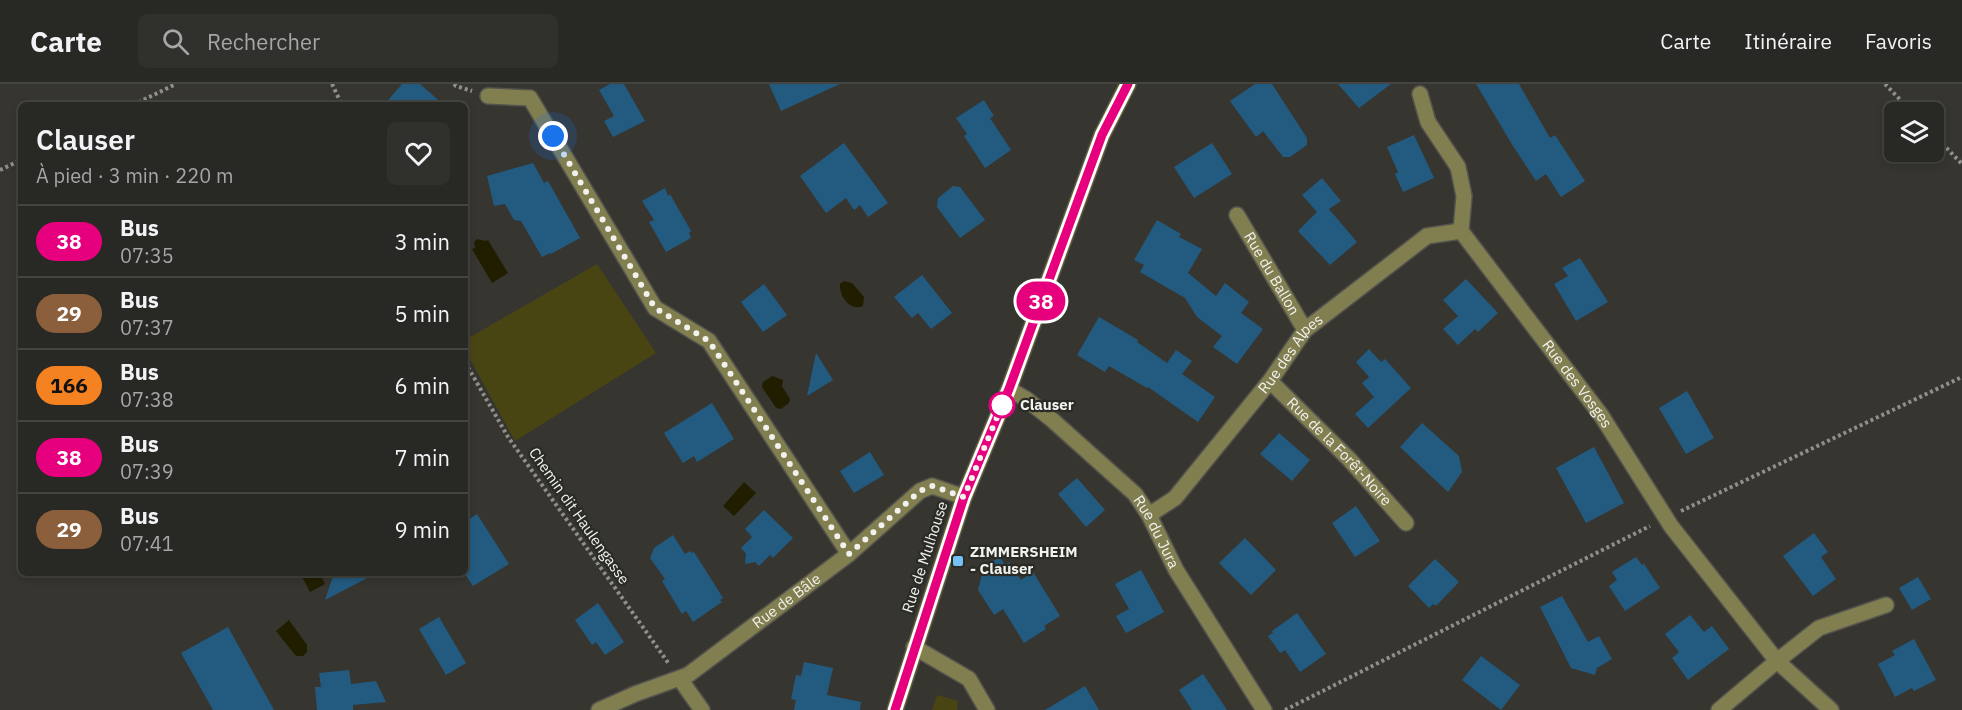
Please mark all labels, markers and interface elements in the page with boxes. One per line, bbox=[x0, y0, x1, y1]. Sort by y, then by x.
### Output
search box bbox=[138, 14, 558, 68]
text: Carte bbox=[30, 23, 102, 60]
icon: search bbox=[159, 25, 192, 58]
text: Rechercher bbox=[207, 27, 320, 56]
text: Carte bbox=[1660, 27, 1711, 55]
text: Itinéraire bbox=[1744, 27, 1832, 55]
text: Favoris bbox=[1865, 27, 1932, 55]
map controls bbox=[1884, 102, 1944, 162]
button: layers bbox=[1884, 102, 1944, 162]
text: Clauser bbox=[36, 121, 135, 158]
your location bbox=[538, 121, 568, 151]
button: heart bbox=[387, 122, 450, 185]
text: À pied · 3 min · 220 m bbox=[36, 162, 233, 189]
text: Bus bbox=[120, 213, 159, 242]
text: 38 bbox=[56, 227, 82, 255]
text: 3 min bbox=[394, 227, 450, 256]
street label: Rue du Ballon bbox=[1240, 228, 1304, 318]
text: 07:35 bbox=[120, 242, 174, 269]
line badge: 38 bbox=[1014, 282, 1068, 320]
text: Bus bbox=[120, 285, 159, 314]
text: 38 bbox=[1028, 287, 1054, 315]
text: 29 bbox=[56, 299, 82, 327]
text: 5 min bbox=[394, 299, 450, 328]
street label: Rue des Alpes bbox=[1254, 310, 1327, 397]
text: 07:37 bbox=[120, 314, 174, 341]
street label: Rue des Vosges bbox=[1538, 336, 1617, 431]
text: Bus bbox=[120, 357, 159, 386]
text: 166 bbox=[50, 371, 88, 399]
text: 6 min bbox=[394, 371, 450, 400]
text: 07:38 bbox=[120, 386, 174, 413]
marker: Clauser bbox=[989, 392, 1015, 418]
street label: Rue de la Forêt-Noire bbox=[1283, 393, 1396, 510]
place label: Clauser bbox=[1020, 395, 1074, 414]
text: Bus bbox=[120, 429, 159, 458]
text: 38 bbox=[56, 443, 82, 471]
text: 7 min bbox=[394, 443, 450, 472]
street label: Chemin dit Haulengasse bbox=[525, 444, 634, 588]
text: 07:39 bbox=[120, 458, 174, 485]
street label: Rue du Jura bbox=[1129, 491, 1184, 572]
street label: Rue de Mulhouse bbox=[898, 499, 952, 615]
text: Bus bbox=[120, 501, 159, 530]
text: 29 bbox=[56, 515, 82, 543]
text: 9 min bbox=[394, 515, 450, 544]
text: 07:41 bbox=[120, 530, 174, 557]
place label: ZIMMERSHEIM - Clauser bbox=[970, 542, 1077, 578]
marker: ZIMMERSHEIM - Clauser bbox=[951, 554, 965, 568]
street label: Rue de Bâle bbox=[748, 569, 824, 632]

